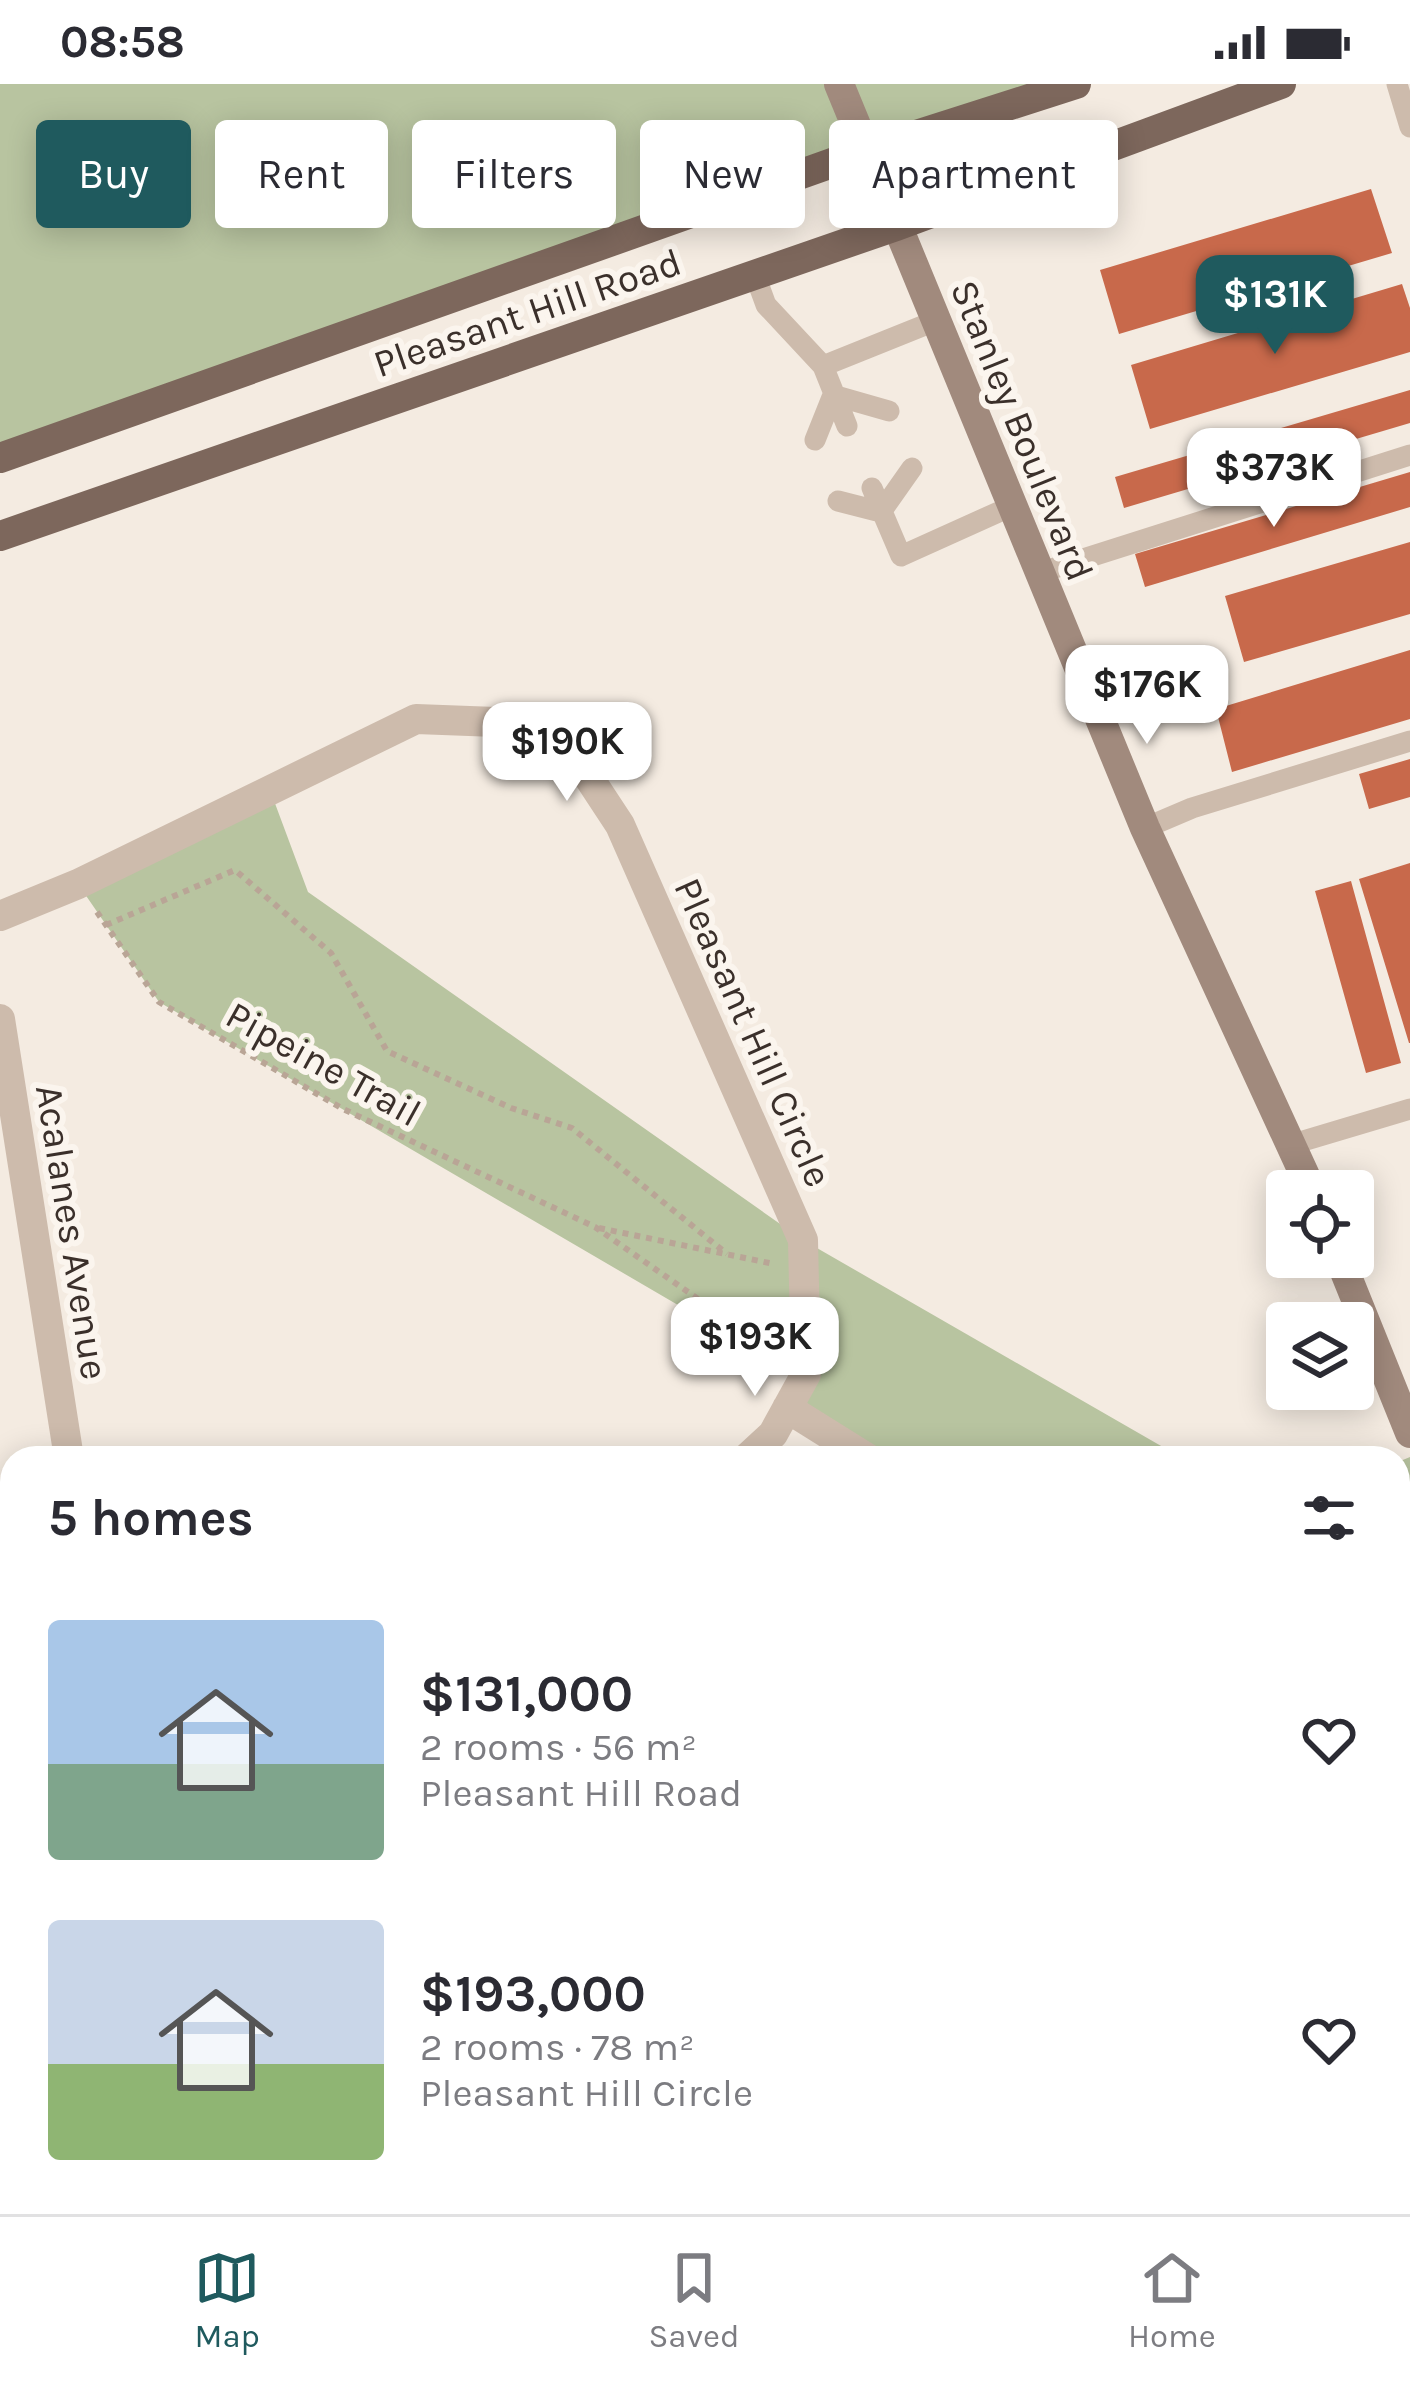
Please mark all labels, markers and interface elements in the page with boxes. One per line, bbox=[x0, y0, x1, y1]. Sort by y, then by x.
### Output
text: 08:58 bbox=[60, 16, 185, 68]
chip: Buy bbox=[36, 120, 191, 228]
chip: Rent bbox=[215, 120, 388, 228]
chip: Filters bbox=[412, 120, 616, 228]
chip: New bbox=[640, 120, 805, 228]
chip: Apartment bbox=[829, 120, 1118, 228]
street label: Pleasant Hill Road bbox=[368, 239, 687, 387]
pin: $131K bbox=[1191, 255, 1359, 357]
text: $131K bbox=[1223, 271, 1327, 317]
street label: Stanley Boulevard bbox=[941, 273, 1103, 587]
pin: $373K bbox=[1190, 428, 1358, 530]
text: $373K bbox=[1214, 444, 1334, 490]
pin: $176K bbox=[1063, 645, 1231, 747]
text: $176K bbox=[1092, 661, 1202, 707]
pin: $190K bbox=[483, 702, 651, 804]
text: $190K bbox=[510, 718, 624, 764]
street label: Pleasant Hill Circle bbox=[664, 871, 842, 1194]
street label: Pipeine Trail bbox=[218, 992, 429, 1136]
street label: Acalanes Avenue bbox=[26, 1081, 118, 1383]
map controls bbox=[1266, 1170, 1374, 1410]
button: locate bbox=[1266, 1170, 1374, 1278]
pin: $193K bbox=[671, 1297, 839, 1399]
button: layers bbox=[1266, 1302, 1374, 1410]
text: $193K bbox=[698, 1313, 812, 1359]
icon: filters bbox=[1296, 1485, 1362, 1551]
text: 5 homes bbox=[48, 1488, 254, 1548]
text: $131,000 bbox=[420, 1664, 633, 1724]
icon: home bbox=[144, 1668, 288, 1812]
icon: heart bbox=[1296, 1707, 1362, 1773]
text: 2 rooms · 56 m² bbox=[420, 1724, 697, 1770]
text: Pleasant Hill Road bbox=[420, 1770, 742, 1816]
text: $193,000 bbox=[420, 1964, 646, 2024]
icon: home bbox=[144, 1968, 288, 2112]
icon: heart bbox=[1296, 2007, 1362, 2073]
text: 2 rooms · 78 m² bbox=[420, 2024, 695, 2070]
text: Pleasant Hill Circle bbox=[420, 2070, 753, 2116]
tab: Map bbox=[194, 2245, 260, 2355]
tab: Saved bbox=[648, 2245, 740, 2355]
tab: Home bbox=[1128, 2245, 1216, 2355]

